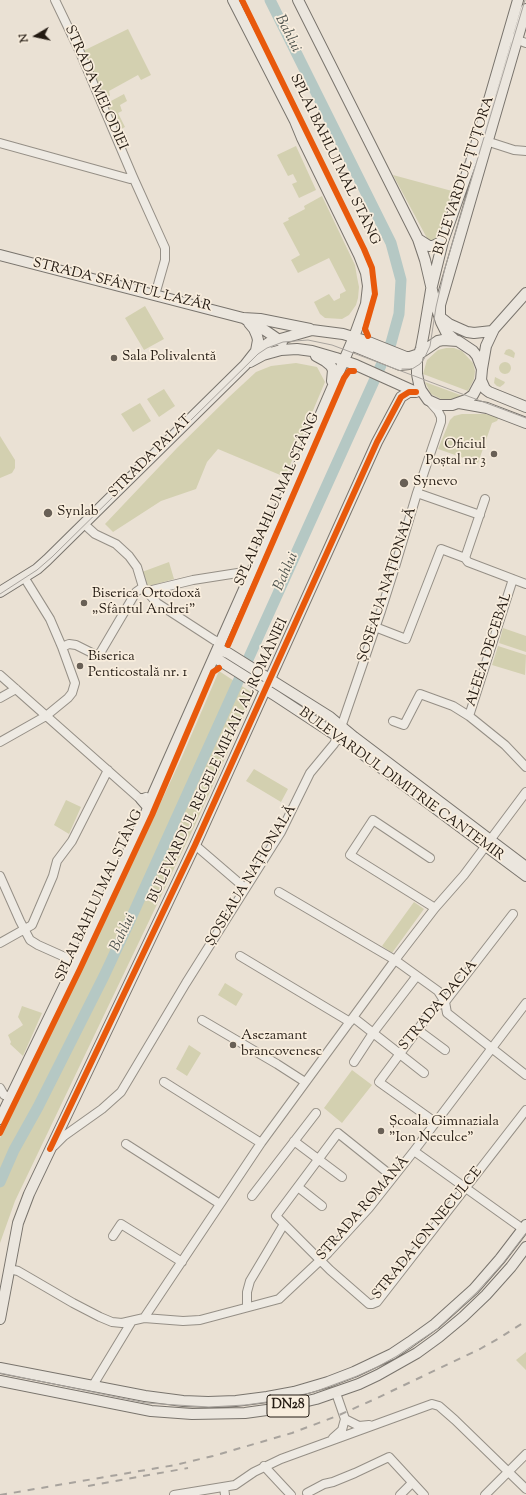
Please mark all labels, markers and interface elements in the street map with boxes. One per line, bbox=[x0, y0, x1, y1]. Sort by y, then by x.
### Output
water label: Bahlui bbox=[270, 12, 304, 56]
north arrow bbox=[16, 16, 56, 56]
street label: STRADA MELODIEI bbox=[60, 23, 130, 153]
text: N bbox=[16, 32, 33, 43]
street label: SPLAI BAHLUI MAL STÂNG bbox=[285, 72, 383, 248]
street label: BULEVARDUL ȚUȚORA bbox=[431, 94, 499, 258]
street label: STRADA SFÂNTUL LAZĂR bbox=[31, 256, 213, 316]
place label: Sala Polivalentă bbox=[122, 350, 216, 366]
marker: Sala Polivalentă bbox=[109, 353, 119, 363]
street label: SPLAI BAHLUI MAL STÂNG bbox=[232, 411, 324, 589]
street label: STRADA PALAT bbox=[106, 412, 196, 502]
place label: Oficiul Poștal nr 3 bbox=[425, 438, 486, 470]
marker: Oficiul Poștal nr 3 bbox=[489, 449, 499, 459]
place label: Synevo bbox=[413, 475, 457, 491]
marker: Synevo bbox=[398, 477, 410, 489]
place label: Synlab bbox=[57, 505, 98, 521]
street label: ȘOSEAUA NAȚIONALĂ bbox=[355, 505, 421, 665]
marker: Synlab bbox=[42, 507, 54, 519]
water label: Bahlui bbox=[271, 550, 303, 594]
place label: Biserica Ortodoxă „Sfântul Andrei” bbox=[92, 587, 201, 620]
street label: ALEEA DECEBAL bbox=[464, 591, 516, 709]
marker: Biserica Ortodoxă „Sfântul Andrei” bbox=[79, 598, 89, 608]
street label: BULEVARDUL REGELE MIHAI I AL ROMÂNIEI bbox=[145, 616, 293, 906]
place label: Biserica Penticostală nr. 1 bbox=[88, 650, 187, 682]
marker: Biserica Penticostală nr. 1 bbox=[75, 661, 85, 671]
street label: BULEVARDUL DIMITRIE CANTEMIR bbox=[295, 705, 507, 865]
street label: ȘOSEAUA NAȚIONALĂ bbox=[203, 802, 301, 950]
street label: SPLAI BAHLUI MAL STÂNG bbox=[53, 807, 147, 985]
water label: Bahlui bbox=[107, 911, 141, 955]
street label: STRADA DACIA bbox=[396, 957, 482, 1055]
place label: Asezamant brancovenesc bbox=[241, 1029, 322, 1062]
marker: Asezamant brancovenesc bbox=[228, 1040, 238, 1050]
place label: Școala Gimnaziala "Ion Neculce" bbox=[389, 1115, 499, 1148]
marker: Școala Gimnaziala "Ion Neculce" bbox=[376, 1126, 386, 1136]
street label: STRADA ROMANĂ bbox=[314, 1154, 414, 1264]
street label: STRADA ION NECULCE bbox=[369, 1164, 487, 1304]
road number: DN28 bbox=[267, 1395, 309, 1417]

